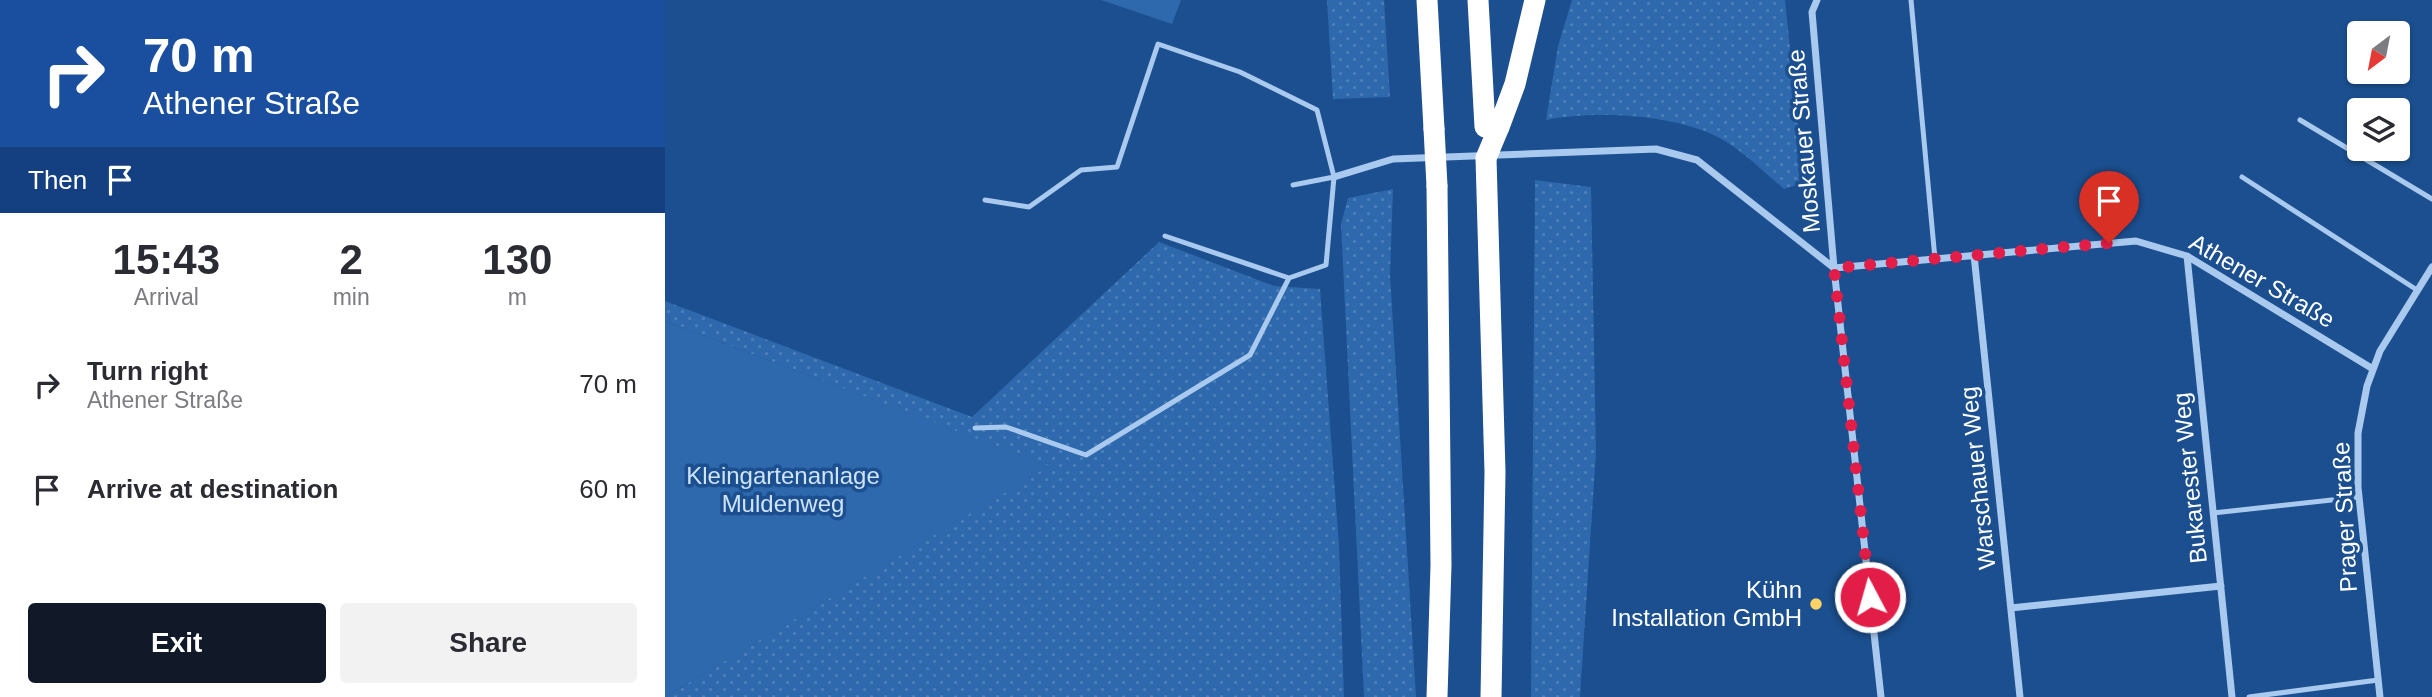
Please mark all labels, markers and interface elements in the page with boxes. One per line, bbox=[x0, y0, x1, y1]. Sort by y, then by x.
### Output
north arrow bbox=[2347, 21, 2410, 84]
map controls bbox=[2347, 21, 2410, 161]
icon: right bbox=[28, 28, 119, 119]
text: 70 m bbox=[143, 28, 255, 82]
street label: Moskauer Straße bbox=[1782, 48, 1825, 234]
text: Athener Straße bbox=[143, 85, 360, 121]
button: layers bbox=[2347, 98, 2410, 161]
icon: arrive bbox=[101, 161, 139, 199]
text: Then bbox=[28, 165, 87, 195]
pin bbox=[2079, 171, 2139, 243]
icon: arrive bbox=[2090, 182, 2128, 220]
street label: Athener Straße bbox=[2185, 228, 2339, 333]
text: 15:43 bbox=[113, 236, 220, 283]
text: 2 bbox=[339, 236, 363, 283]
text: 130 bbox=[482, 236, 552, 283]
text: Arrival bbox=[134, 284, 199, 310]
text: min bbox=[333, 284, 370, 310]
text: m bbox=[508, 284, 527, 310]
text: Turn right bbox=[87, 356, 208, 386]
icon: right bbox=[28, 366, 66, 404]
text: 70 m bbox=[579, 369, 637, 399]
street label: Warschauer Weg bbox=[1954, 385, 2001, 571]
text: Athener Straße bbox=[87, 387, 243, 413]
street label: Bukarester Weg bbox=[2167, 391, 2212, 565]
street label: Prager Straße bbox=[2327, 441, 2362, 593]
park label: Kleingartenanlage Muldenweg bbox=[686, 462, 880, 517]
icon: arrive bbox=[28, 471, 66, 509]
text: Arrive at destination bbox=[87, 474, 338, 504]
text: 60 m bbox=[579, 474, 637, 504]
position arrow bbox=[1833, 560, 1907, 634]
place label: Kühn Installation GmbH bbox=[1611, 576, 1802, 631]
marker: Kühn Installation GmbH bbox=[1808, 596, 1824, 612]
button: Exit bbox=[28, 603, 326, 683]
button: Share bbox=[340, 603, 637, 683]

